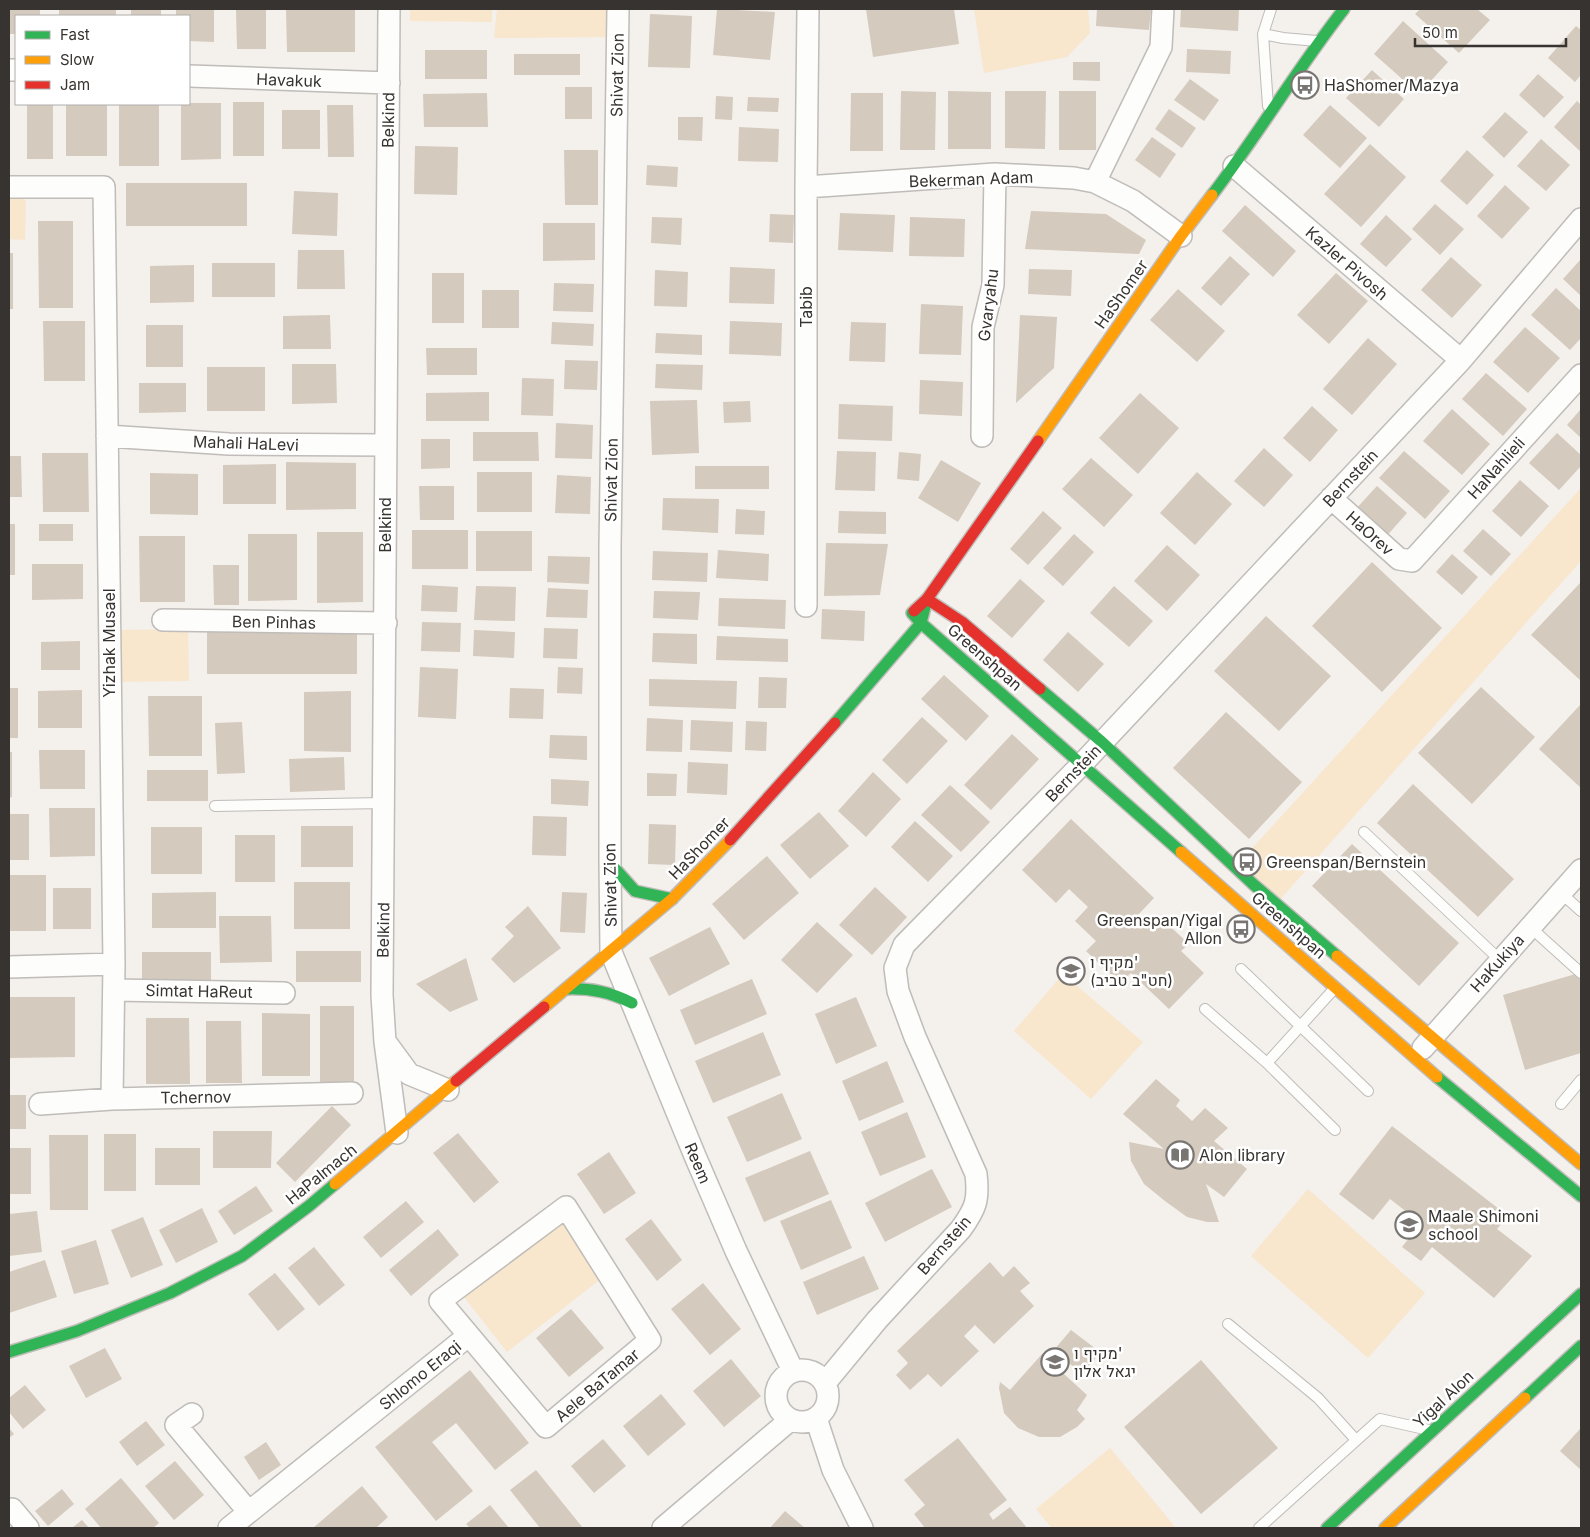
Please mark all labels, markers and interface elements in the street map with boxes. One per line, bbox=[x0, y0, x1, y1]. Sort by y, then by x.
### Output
legend bbox=[15, 15, 190, 105]
scale bar bbox=[1415, 15, 1566, 47]
text: 50 m bbox=[1422, 23, 1458, 42]
text: Fast bbox=[60, 25, 90, 44]
street label: Shivat Zion bbox=[606, 33, 628, 117]
text: Slow bbox=[60, 50, 94, 69]
street label: Havakuk bbox=[256, 69, 322, 91]
bus stop icon: HaShomer/Mazya bbox=[1290, 70, 1320, 100]
text: Jam bbox=[60, 75, 90, 94]
place label: HaShomer/Mazya bbox=[1324, 75, 1459, 95]
street label: Belkind bbox=[378, 92, 398, 148]
street label: Bekerman Adam bbox=[908, 167, 1034, 191]
street label: Kazler Pivosh bbox=[1302, 222, 1392, 304]
street label: HaShomer bbox=[1090, 256, 1152, 332]
street label: Gvaryahu bbox=[974, 268, 1002, 342]
street label: Tabib bbox=[796, 286, 816, 328]
street label: Mahali HaLevi bbox=[193, 431, 299, 455]
street label: HaNahlieli bbox=[1463, 433, 1529, 503]
street label: Shivat Zion bbox=[600, 438, 622, 522]
street label: Bernstein bbox=[1318, 445, 1382, 511]
street label: Belkind bbox=[375, 497, 395, 553]
street label: HaOrev bbox=[1342, 507, 1398, 559]
street label: Yizhak Musael bbox=[99, 588, 119, 698]
street label: Ben Pinhas bbox=[232, 611, 316, 633]
street label: Greenshpan bbox=[944, 619, 1026, 695]
street label: Bernstein bbox=[1041, 740, 1105, 806]
street label: HaShomer bbox=[664, 812, 734, 884]
street label: Shivat Zion bbox=[599, 843, 621, 927]
bus stop icon: Greenspan/Bernstein bbox=[1232, 847, 1262, 877]
place label: Greenspan/Bernstein bbox=[1266, 852, 1426, 872]
street label: Greenshpan bbox=[1248, 887, 1330, 963]
street label: Belkind bbox=[373, 902, 393, 958]
place label: Greenspan/Yigal Allon bbox=[1097, 910, 1222, 948]
bus stop icon: Greenspan/Yigal Allon bbox=[1226, 914, 1256, 944]
street label: HaKukiya bbox=[1466, 930, 1528, 996]
place label: מקיף ו' (חט"ב טביב) bbox=[1090, 952, 1173, 990]
school or university icon: מקיף ו' (חט"ב טביב) bbox=[1056, 956, 1086, 986]
street label: Simtat HaReut bbox=[145, 980, 253, 1002]
street label: Tchernov bbox=[160, 1086, 232, 1108]
street label: HaPalmach bbox=[281, 1139, 361, 1209]
street label: Reem bbox=[680, 1139, 716, 1187]
library icon: Alon library bbox=[1165, 1140, 1195, 1170]
place label: Alon library bbox=[1199, 1145, 1285, 1165]
place label: Maale Shimoni school bbox=[1428, 1206, 1539, 1244]
school or university icon: Maale Shimoni school bbox=[1394, 1210, 1424, 1240]
street label: Bernstein bbox=[913, 1211, 975, 1279]
street label: Shlomo Eraqi bbox=[375, 1336, 465, 1414]
place label: מקיף ו' יגאל אלון bbox=[1074, 1343, 1136, 1381]
street label: Aele BaTamar bbox=[551, 1344, 643, 1426]
school or university icon: מקיף ו' יגאל אלון bbox=[1040, 1347, 1070, 1377]
street label: Yigal Alon bbox=[1409, 1366, 1477, 1432]

